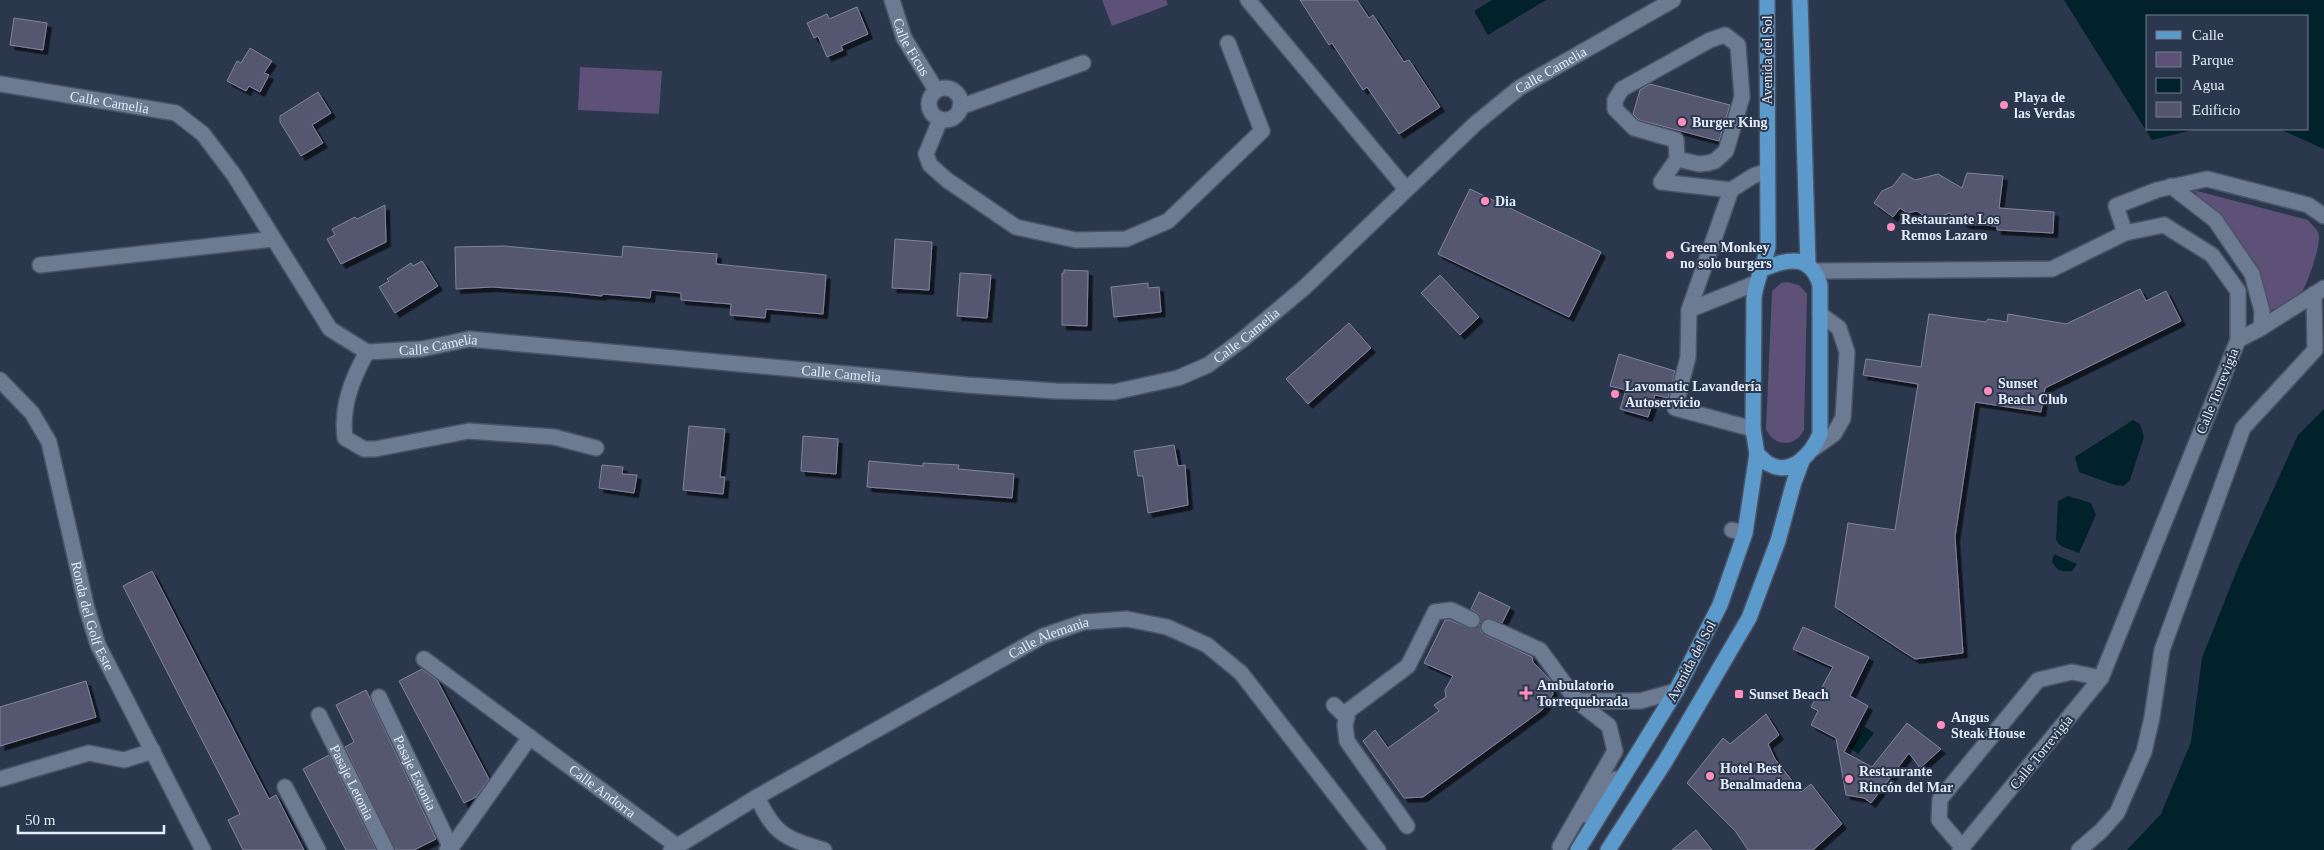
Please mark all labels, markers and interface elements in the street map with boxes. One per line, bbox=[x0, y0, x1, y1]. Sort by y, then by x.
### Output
street label: Avenida del Sol bbox=[1760, 15, 1775, 105]
legend bbox=[2146, 15, 2309, 130]
street label: Calle Ficus bbox=[890, 16, 932, 79]
text: Calle bbox=[2192, 27, 2224, 43]
street label: Calle Camelia bbox=[1513, 44, 1590, 97]
text: Parque bbox=[2192, 52, 2234, 68]
text: Agua bbox=[2192, 77, 2225, 93]
street label: Calle Camelia bbox=[69, 89, 151, 117]
place label: Playa de las Verdas bbox=[2014, 90, 2076, 121]
marker: Playa de las Verdas bbox=[1998, 99, 2010, 111]
text: Edificio bbox=[2192, 102, 2240, 118]
place label: Burger King bbox=[1692, 115, 1768, 130]
marker: Burger King bbox=[1676, 116, 1688, 128]
place label: Dia bbox=[1495, 194, 1516, 209]
marker: Dia bbox=[1479, 195, 1491, 207]
place label: Restaurante Los Remos Lazaro bbox=[1901, 212, 2000, 243]
marker: Restaurante Los Remos Lazaro bbox=[1885, 221, 1897, 233]
place label: Green Monkey no solo burgers bbox=[1680, 240, 1772, 271]
marker: Green Monkey no solo burgers bbox=[1664, 249, 1676, 261]
street label: Calle Camelia bbox=[1211, 305, 1283, 366]
street label: Calle Camelia bbox=[399, 332, 479, 358]
street label: Calle Torrevigía bbox=[2193, 346, 2242, 436]
street label: Calle Camelia bbox=[801, 363, 882, 385]
place label: Sunset Beach Club bbox=[1998, 376, 2068, 407]
place label: Lavomatic Lavandería Autoservicio bbox=[1625, 379, 1762, 410]
marker: Sunset Beach Club bbox=[1982, 385, 1994, 397]
marker: Lavomatic Lavandería Autoservicio bbox=[1609, 388, 1621, 400]
street label: Ronda del Golf Este bbox=[68, 560, 117, 673]
street label: Calle Alemania bbox=[1006, 615, 1090, 662]
street label: Avenida del Sol bbox=[1664, 618, 1719, 704]
place label: Ambulatorio Torrequebrada bbox=[1537, 678, 1628, 709]
marker: Ambulatorio Torrequebrada bbox=[1519, 686, 1533, 700]
place label: Sunset Beach bbox=[1749, 687, 1829, 702]
marker: Sunset Beach bbox=[1733, 688, 1745, 700]
place label: Angus Steak House bbox=[1951, 710, 2025, 741]
street label: Calle Torrevigía bbox=[2007, 712, 2076, 792]
marker: Angus Steak House bbox=[1935, 719, 1947, 731]
street label: Pasaje Estonia bbox=[390, 733, 439, 814]
street label: Pasaje Letonia bbox=[327, 742, 377, 823]
place label: Hotel Best Benalmadena bbox=[1720, 761, 1802, 792]
street label: Calle Andorra bbox=[566, 762, 639, 821]
place label: Restaurante Rincón del Mar bbox=[1859, 764, 1953, 795]
marker: Hotel Best Benalmadena bbox=[1704, 770, 1716, 782]
marker: Restaurante Rincón del Mar bbox=[1843, 773, 1855, 785]
scale bar bbox=[18, 802, 164, 834]
text: 50 m bbox=[25, 812, 56, 828]

